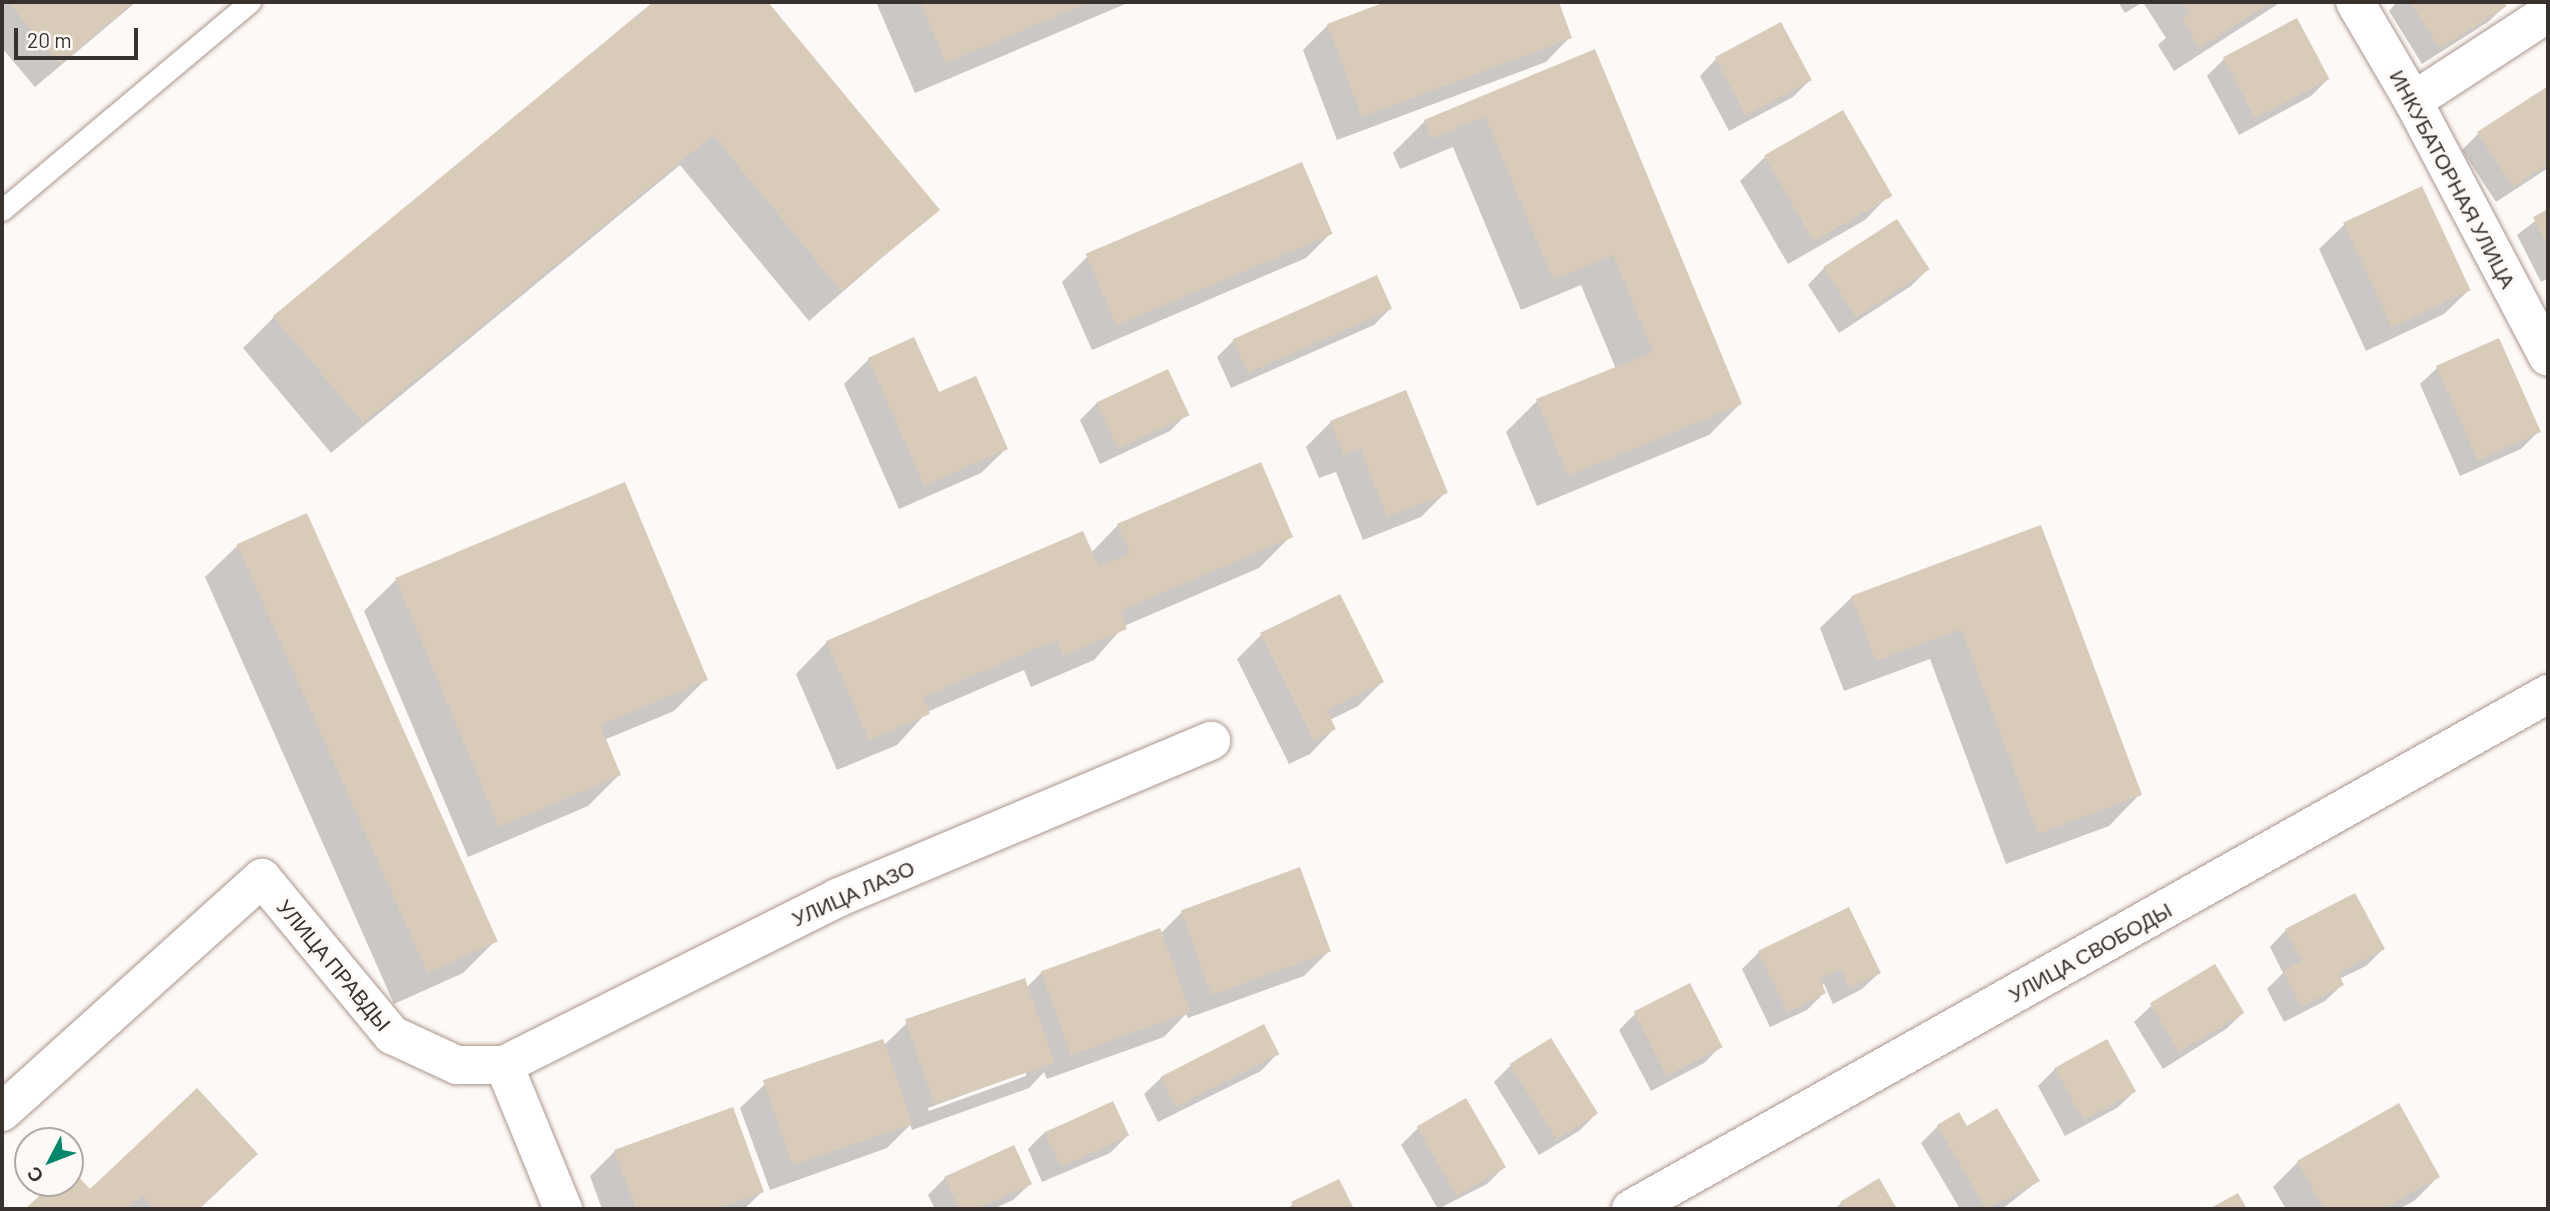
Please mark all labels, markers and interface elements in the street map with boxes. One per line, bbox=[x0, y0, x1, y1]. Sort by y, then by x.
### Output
scale bar bbox=[18, 14, 142, 58]
text: 20 m bbox=[27, 27, 72, 52]
street label: ИНКУБАТОРНАЯ УЛИЦА bbox=[2385, 66, 2521, 292]
street label: УЛИЦА ЛАЗО bbox=[788, 855, 918, 931]
street label: УЛИЦА ПРАВДЫ bbox=[272, 894, 396, 1036]
street label: УЛИЦА СВОБОДЫ bbox=[2004, 897, 2176, 1007]
north arrow bbox=[14, 1127, 84, 1197]
text: С bbox=[21, 1162, 48, 1188]

